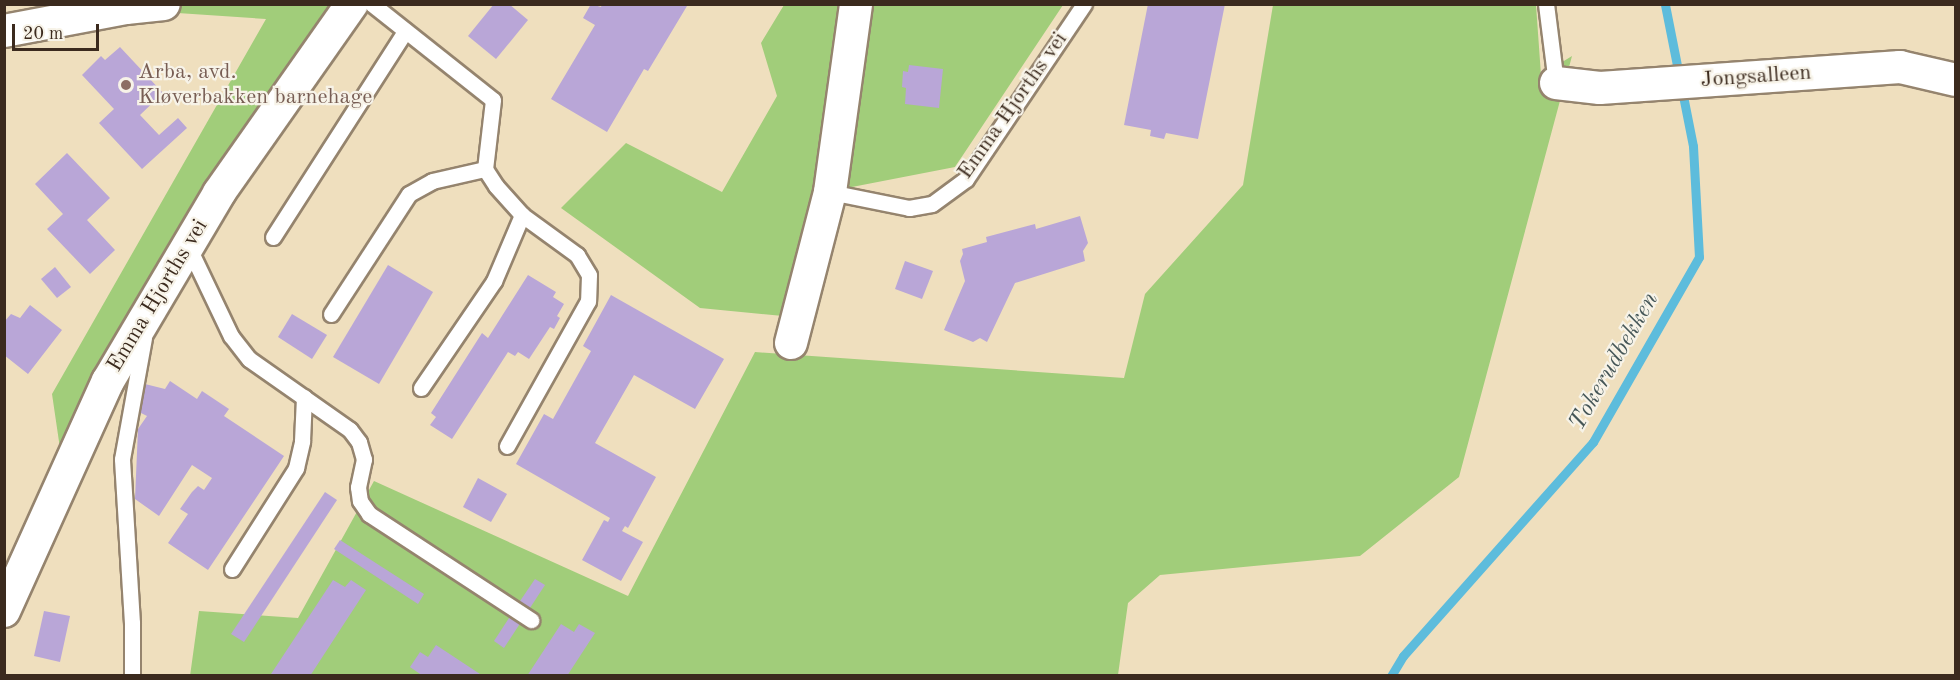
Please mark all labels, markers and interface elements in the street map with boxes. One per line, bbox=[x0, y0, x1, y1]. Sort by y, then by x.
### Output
scale bar bbox=[15, 12, 102, 50]
text: 20 m bbox=[23, 25, 63, 43]
street label: Emma Hjorths vei bbox=[952, 27, 1074, 185]
place label: Arba, avd. Kløverbakken barnehage bbox=[138, 59, 372, 110]
street label: Jongsalleen bbox=[1700, 60, 1812, 94]
marker: Arba, avd. Kløverbakken barnehage bbox=[119, 78, 133, 92]
street label: Emma Hjorths vei bbox=[102, 215, 214, 377]
water label: Tokerudbekken bbox=[1564, 288, 1666, 436]

